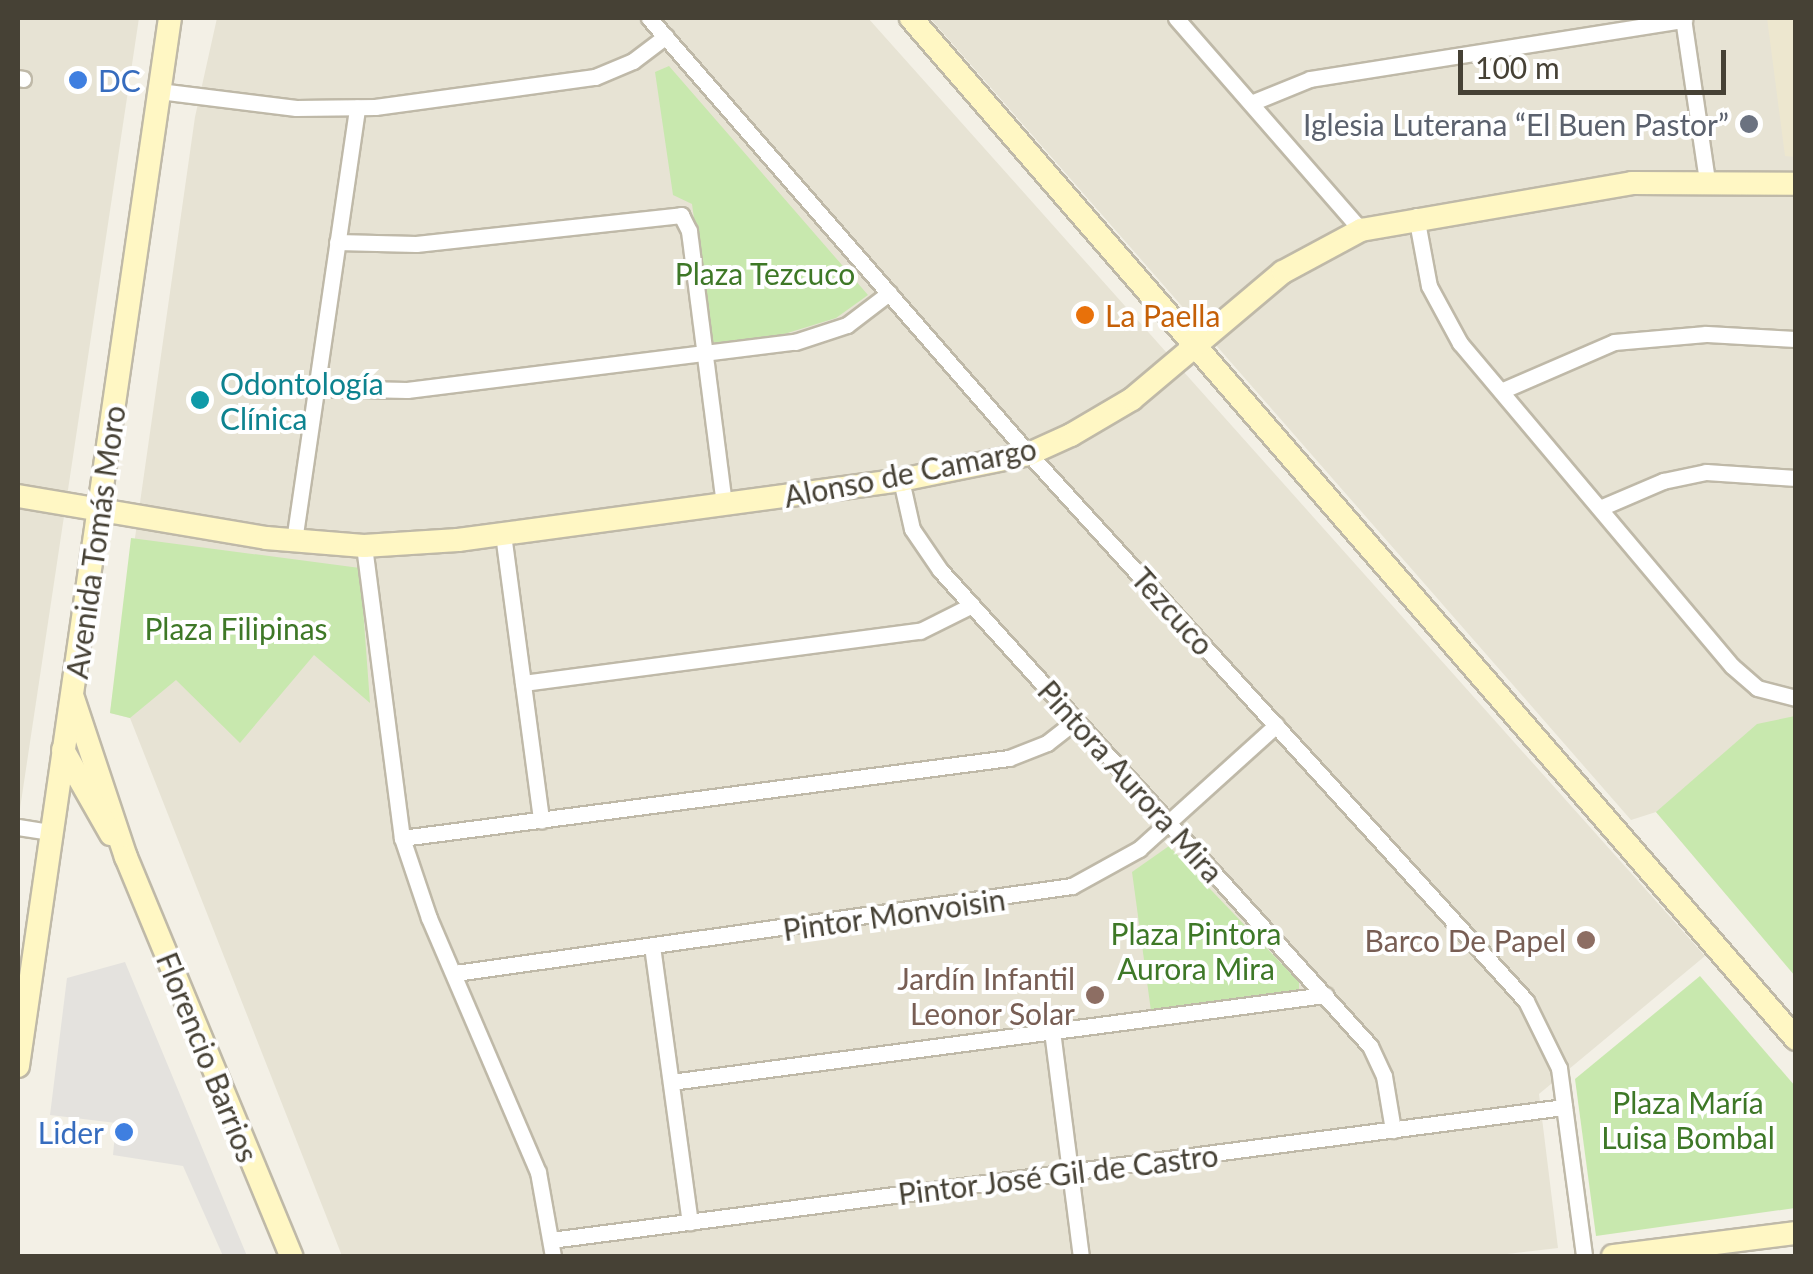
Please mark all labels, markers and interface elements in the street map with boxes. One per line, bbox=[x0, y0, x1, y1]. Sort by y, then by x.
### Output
scale bar bbox=[1463, 30, 1730, 92]
text: 100 m bbox=[1475, 49, 1560, 85]
place label: DC bbox=[98, 62, 141, 98]
marker: DC bbox=[67, 69, 89, 91]
place label: Iglesia Luterana “El Buen Pastor” bbox=[1303, 106, 1729, 142]
marker: Iglesia Luterana “El Buen Pastor” bbox=[1738, 113, 1760, 135]
park label: Plaza Tezcuco bbox=[674, 255, 856, 291]
place label: La Paella bbox=[1105, 297, 1220, 333]
marker: La Paella bbox=[1074, 304, 1096, 326]
place label: Odontología Clínica bbox=[220, 365, 384, 436]
marker: Odontología Clínica bbox=[189, 389, 211, 411]
street label: Avenida Tomás Moro bbox=[58, 403, 132, 681]
street label: Alonso de Camargo bbox=[781, 430, 1039, 514]
street label: Tezcuco bbox=[1124, 560, 1222, 662]
park label: Plaza Filipinas bbox=[144, 610, 328, 646]
street label: Pintora Aurora Mira bbox=[1031, 672, 1231, 890]
street label: Pintor Monvoisin bbox=[780, 881, 1008, 947]
park label: Plaza Pintora Aurora Mira bbox=[1111, 915, 1281, 986]
place label: Barco De Papel bbox=[1365, 922, 1566, 958]
marker: Barco De Papel bbox=[1575, 929, 1597, 951]
street label: Florencio Barrios bbox=[150, 947, 266, 1167]
place label: Jardín Infantil Leonor Solar bbox=[897, 960, 1075, 1030]
marker: Jardín Infantil Leonor Solar bbox=[1084, 984, 1106, 1006]
park label: Plaza María Luisa Bombal bbox=[1601, 1084, 1775, 1154]
place label: Lider bbox=[38, 1114, 104, 1150]
marker: Lider bbox=[113, 1121, 135, 1143]
street label: Pintor José Gil de Castro bbox=[895, 1136, 1221, 1212]

